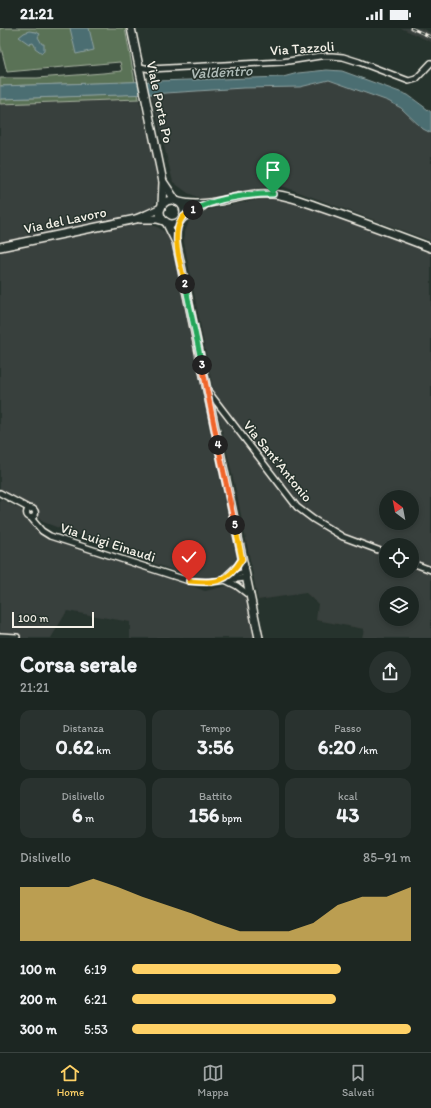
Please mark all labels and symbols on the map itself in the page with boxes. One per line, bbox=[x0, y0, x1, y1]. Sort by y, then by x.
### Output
street label: Via Tazzoli bbox=[269, 38, 335, 59]
street label: Viale Porta Po bbox=[143, 59, 177, 145]
water label: Valdentro bbox=[189, 61, 253, 83]
pin bbox=[256, 153, 290, 194]
pin: 1 bbox=[183, 200, 203, 220]
street label: Via del Lavoro bbox=[22, 203, 108, 238]
pin: 2 bbox=[175, 274, 195, 294]
pin: 3 bbox=[192, 355, 212, 375]
street label: Via Sant'Antonio bbox=[239, 417, 316, 506]
pin: 4 bbox=[208, 435, 228, 455]
north arrow bbox=[379, 490, 419, 530]
pin: 5 bbox=[225, 515, 245, 535]
street label: Via Luigi Einaudi bbox=[58, 519, 158, 566]
pin bbox=[172, 540, 206, 581]
scale bar bbox=[12, 610, 94, 629]

